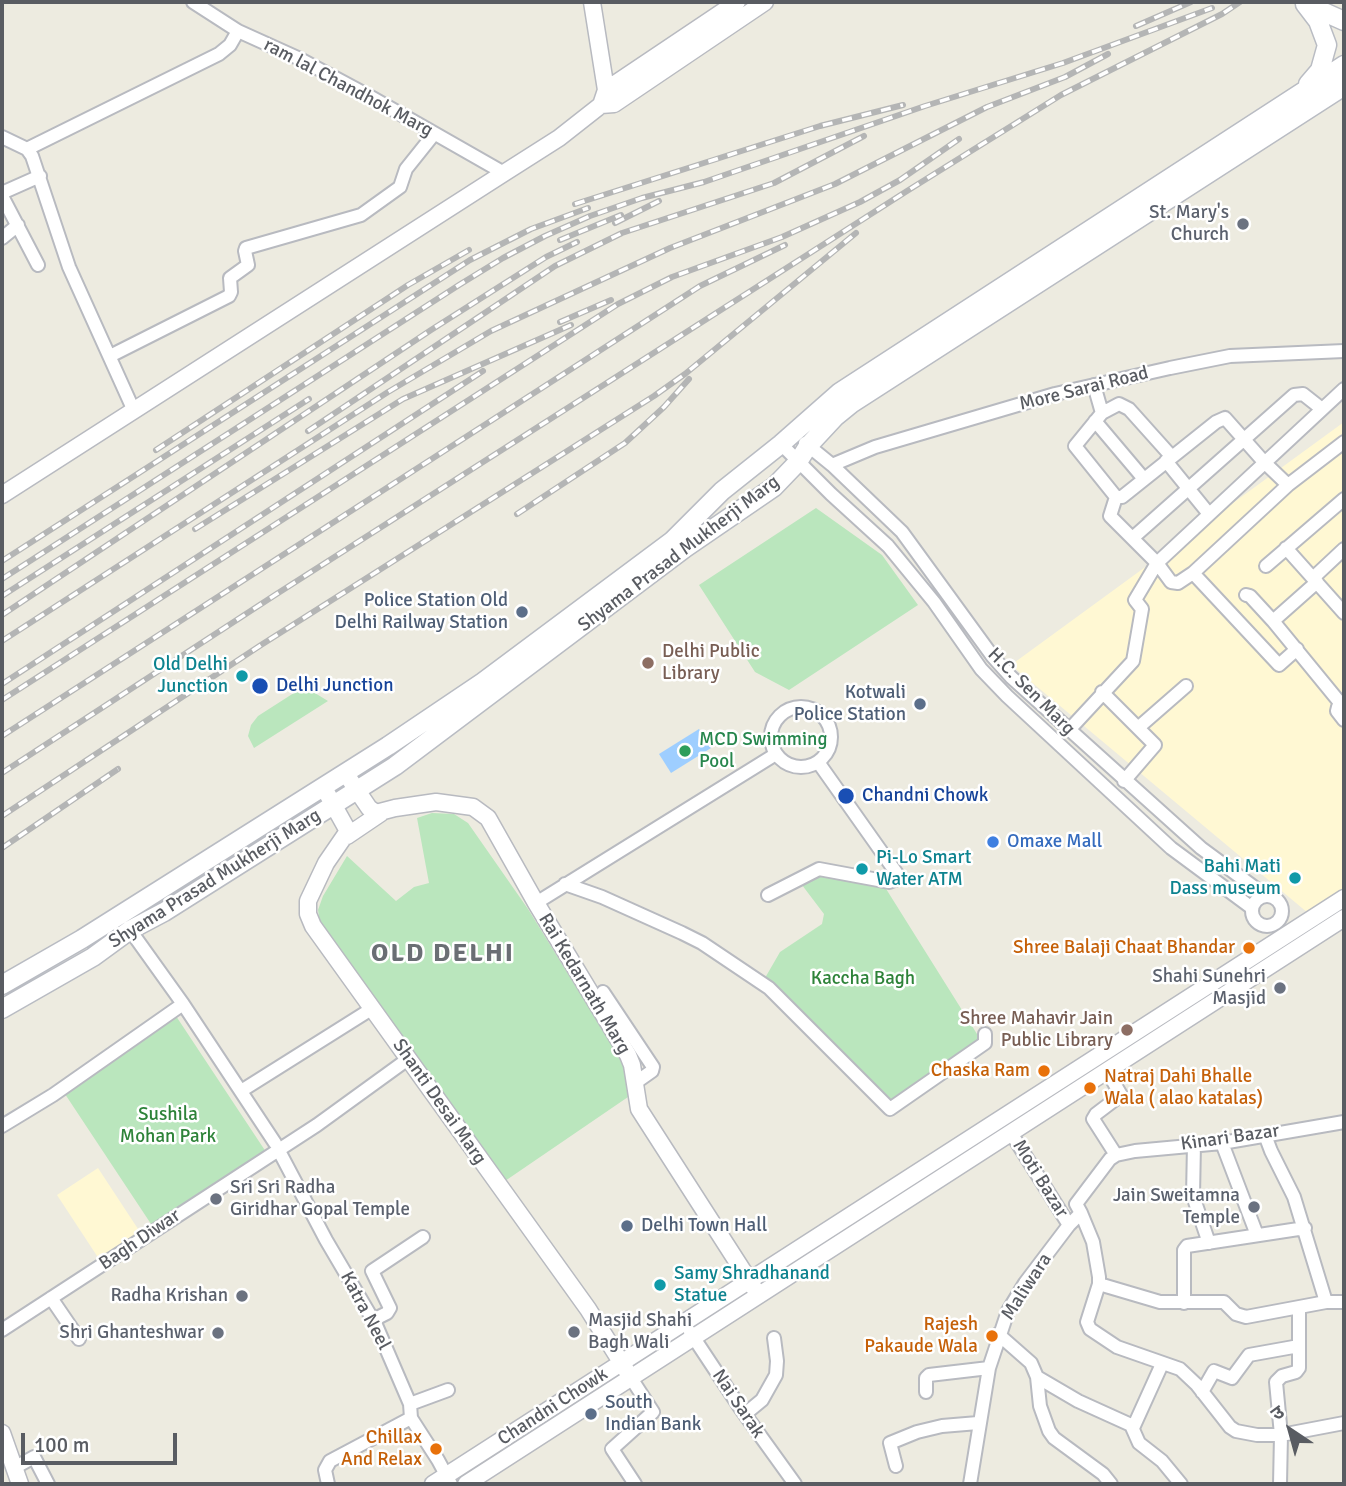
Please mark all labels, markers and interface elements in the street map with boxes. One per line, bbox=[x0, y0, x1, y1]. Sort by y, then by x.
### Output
street label: ram lal Chandhok Marg bbox=[259, 34, 437, 142]
place label: St. Mary's Church bbox=[1149, 202, 1229, 246]
marker: St. Mary's Church bbox=[1235, 216, 1251, 232]
street label: More Sarai Road bbox=[1017, 362, 1151, 416]
street label: Shyama Prasad Mukherji Marg bbox=[574, 471, 784, 637]
place label: Police Station Old Delhi Railway Station bbox=[335, 590, 508, 634]
marker: Police Station Old Delhi Railway Station bbox=[514, 604, 530, 620]
place label: Delhi Public Library bbox=[662, 641, 760, 685]
street label: H.C. Sen Marg bbox=[983, 644, 1079, 740]
place label: Old Delhi Junction bbox=[153, 654, 228, 698]
marker: Delhi Public Library bbox=[640, 655, 656, 671]
marker: Old Delhi Junction bbox=[234, 668, 250, 684]
place label: Delhi Junction bbox=[276, 675, 394, 697]
marker: Delhi Junction bbox=[250, 676, 270, 696]
place label: Kotwali Police Station bbox=[794, 682, 906, 726]
marker: Kotwali Police Station bbox=[912, 696, 928, 712]
place label: MCD Swimming Pool bbox=[699, 729, 827, 773]
marker: MCD Swimming Pool bbox=[677, 743, 693, 759]
place label: Chandni Chowk bbox=[862, 785, 988, 807]
marker: Chandni Chowk bbox=[836, 786, 856, 806]
street label: Shyama Prasad Mukherji Marg bbox=[105, 804, 325, 954]
place label: Omaxe Mall bbox=[1007, 831, 1102, 853]
marker: Omaxe Mall bbox=[985, 834, 1001, 850]
place label: Pi-Lo Smart Water ATM bbox=[876, 847, 971, 891]
place label: Bahi Mati Dass museum bbox=[1170, 856, 1281, 900]
marker: Pi-Lo Smart Water ATM bbox=[854, 861, 870, 877]
marker: Bahi Mati Dass museum bbox=[1287, 870, 1303, 886]
street label: Rai Kedarnath Marg bbox=[533, 909, 635, 1059]
place label: Shree Balaji Chaat Bhandar bbox=[1013, 937, 1235, 959]
district label: OLD DELHI bbox=[372, 938, 514, 970]
marker: Shree Balaji Chaat Bhandar bbox=[1241, 940, 1257, 956]
place label: Shahi Sunehri Masjid bbox=[1152, 966, 1266, 1010]
park label: Kaccha Bagh bbox=[811, 968, 915, 990]
marker: Shahi Sunehri Masjid bbox=[1272, 980, 1288, 996]
place label: Shree Mahavir Jain Public Library bbox=[960, 1008, 1113, 1052]
marker: Shree Mahavir Jain Public Library bbox=[1119, 1022, 1135, 1038]
street label: Shanti Desai Marg bbox=[387, 1035, 491, 1169]
place label: Chaska Ram bbox=[931, 1060, 1030, 1082]
marker: Chaska Ram bbox=[1036, 1063, 1052, 1079]
place label: Natraj Dahi Bhalle Wala ( alao katalas) bbox=[1104, 1066, 1263, 1110]
marker: Natraj Dahi Bhalle Wala ( alao katalas) bbox=[1082, 1080, 1098, 1096]
park label: Sushila Mohan Park bbox=[120, 1104, 216, 1148]
street label: Kinari Bazar bbox=[1179, 1120, 1281, 1156]
street label: Moti Bazar bbox=[1007, 1136, 1073, 1222]
place label: Sri Sri Radha Giridhar Gopal Temple bbox=[230, 1177, 410, 1221]
place label: Jain Sweitamna Temple bbox=[1113, 1185, 1240, 1229]
marker: Sri Sri Radha Giridhar Gopal Temple bbox=[208, 1191, 224, 1207]
marker: Jain Sweitamna Temple bbox=[1246, 1199, 1262, 1215]
street label: Bagh Diwar bbox=[95, 1205, 185, 1275]
place label: Delhi Town Hall bbox=[641, 1215, 767, 1237]
marker: Delhi Town Hall bbox=[619, 1218, 635, 1234]
street label: Maliwara bbox=[997, 1249, 1057, 1325]
place label: Samy Shradhanand Statue bbox=[674, 1263, 830, 1307]
street label: Katra Neel bbox=[335, 1268, 395, 1354]
marker: Samy Shradhanand Statue bbox=[652, 1277, 668, 1293]
place label: Radha Krishan bbox=[110, 1285, 228, 1307]
marker: Radha Krishan bbox=[234, 1288, 250, 1304]
place label: Masjid Shahi Bagh Wali bbox=[588, 1310, 692, 1354]
place label: Rajesh Pakaude Wala bbox=[864, 1314, 978, 1358]
place label: Shri Ghanteshwar bbox=[59, 1322, 204, 1344]
marker: Masjid Shahi Bagh Wali bbox=[566, 1324, 582, 1340]
marker: Shri Ghanteshwar bbox=[210, 1325, 226, 1341]
marker: Rajesh Pakaude Wala bbox=[984, 1328, 1000, 1344]
street label: Chandni Chowk bbox=[494, 1363, 612, 1451]
street label: Nai Sarak bbox=[707, 1365, 769, 1443]
place label: South Indian Bank bbox=[605, 1392, 701, 1436]
north arrow bbox=[1255, 1395, 1325, 1465]
text: उ bbox=[1266, 1400, 1289, 1426]
marker: South Indian Bank bbox=[583, 1406, 599, 1422]
scale bar bbox=[24, 1420, 180, 1464]
place label: Chillax And Relax bbox=[341, 1427, 422, 1471]
text: 100 m bbox=[34, 1432, 89, 1458]
marker: Chillax And Relax bbox=[428, 1441, 444, 1457]

